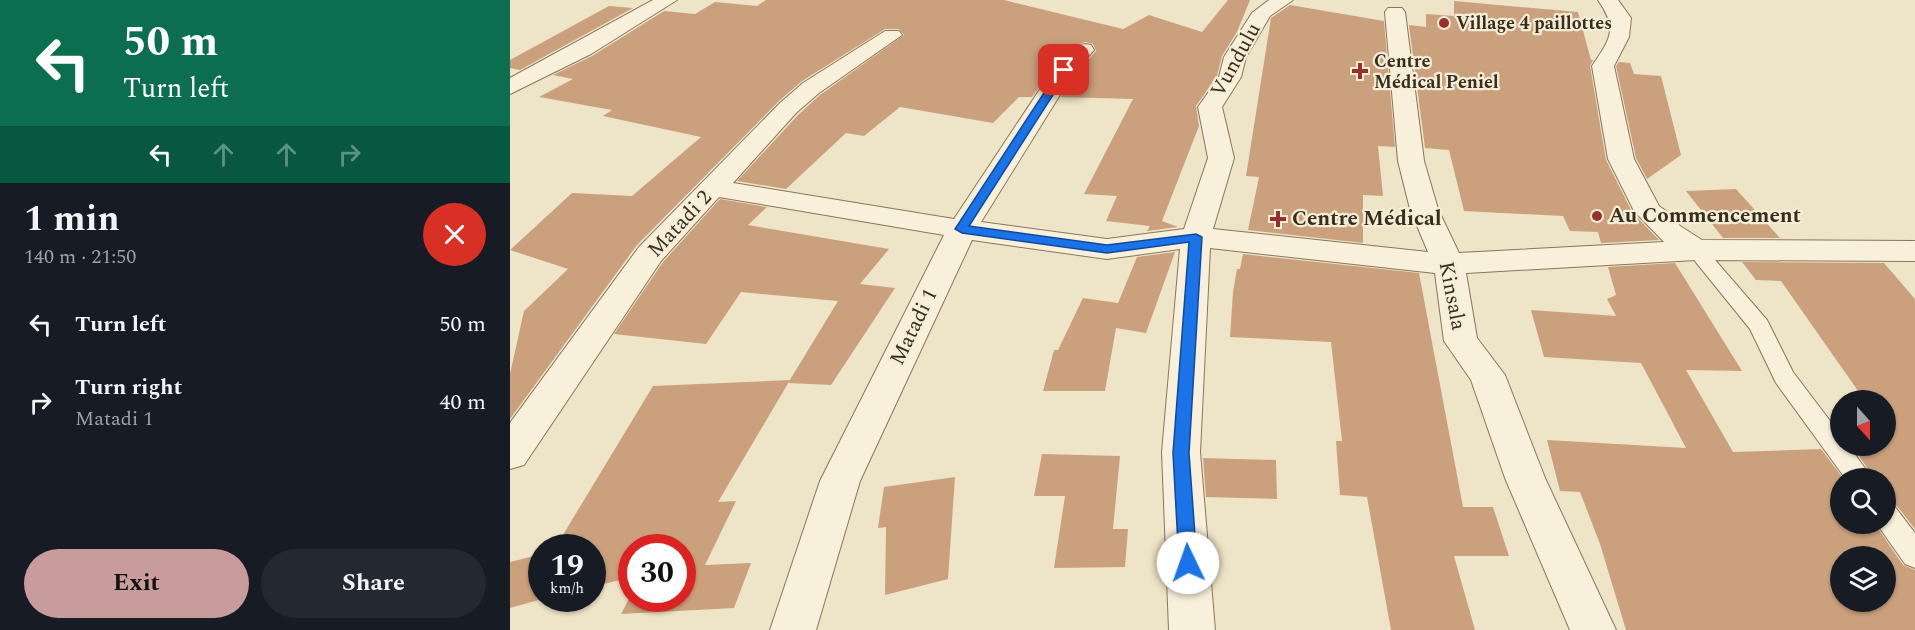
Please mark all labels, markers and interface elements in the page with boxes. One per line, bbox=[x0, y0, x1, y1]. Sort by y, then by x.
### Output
place label: Village 4 paillottes bbox=[1456, 10, 1612, 37]
text: 50 m bbox=[123, 11, 218, 74]
marker: Village 4 paillottes bbox=[1437, 16, 1451, 30]
street label: Vundulu bbox=[1202, 17, 1270, 103]
icon: left bbox=[24, 24, 102, 102]
pin bbox=[1038, 44, 1089, 95]
place label: Centre Médical Peniel bbox=[1374, 48, 1499, 96]
icon: arrive bbox=[1047, 53, 1080, 86]
marker: Centre Médical Peniel bbox=[1351, 62, 1369, 80]
text: Turn left bbox=[123, 68, 229, 110]
icon: left bbox=[144, 138, 177, 171]
icon: ahead bbox=[207, 138, 240, 171]
icon: ahead bbox=[270, 138, 303, 171]
icon: right bbox=[333, 138, 366, 171]
street label: Matadi 2 bbox=[640, 183, 720, 265]
text: 1 min bbox=[24, 192, 120, 247]
place label: Au Commencement bbox=[1609, 200, 1801, 232]
button: close bbox=[423, 203, 486, 266]
place label: Centre Médical bbox=[1292, 203, 1442, 235]
marker: Au Commencement bbox=[1590, 209, 1604, 223]
marker: Centre Médical bbox=[1269, 210, 1287, 228]
text: 140 m · 21:50 bbox=[24, 242, 136, 272]
street label: Kinsala bbox=[1430, 259, 1474, 334]
street label: Matadi 1 bbox=[882, 283, 946, 371]
icon: left bbox=[24, 308, 57, 341]
text: Turn left bbox=[75, 308, 167, 341]
text: 50 m bbox=[440, 308, 486, 341]
text: Turn right bbox=[75, 371, 182, 404]
icon: right bbox=[24, 386, 57, 419]
text: 40 m bbox=[440, 386, 486, 419]
north arrow bbox=[1830, 390, 1896, 456]
map controls bbox=[1830, 390, 1896, 612]
text: Matadi 1 bbox=[75, 404, 153, 434]
button: search bbox=[1830, 468, 1896, 534]
position arrow bbox=[1156, 531, 1220, 595]
speed limit sign: 30 bbox=[618, 534, 696, 612]
text: 19 bbox=[550, 543, 584, 589]
button: layers bbox=[1830, 546, 1896, 612]
button: Exit bbox=[24, 549, 249, 618]
button: Share bbox=[261, 549, 486, 618]
text: km/h bbox=[550, 577, 584, 600]

